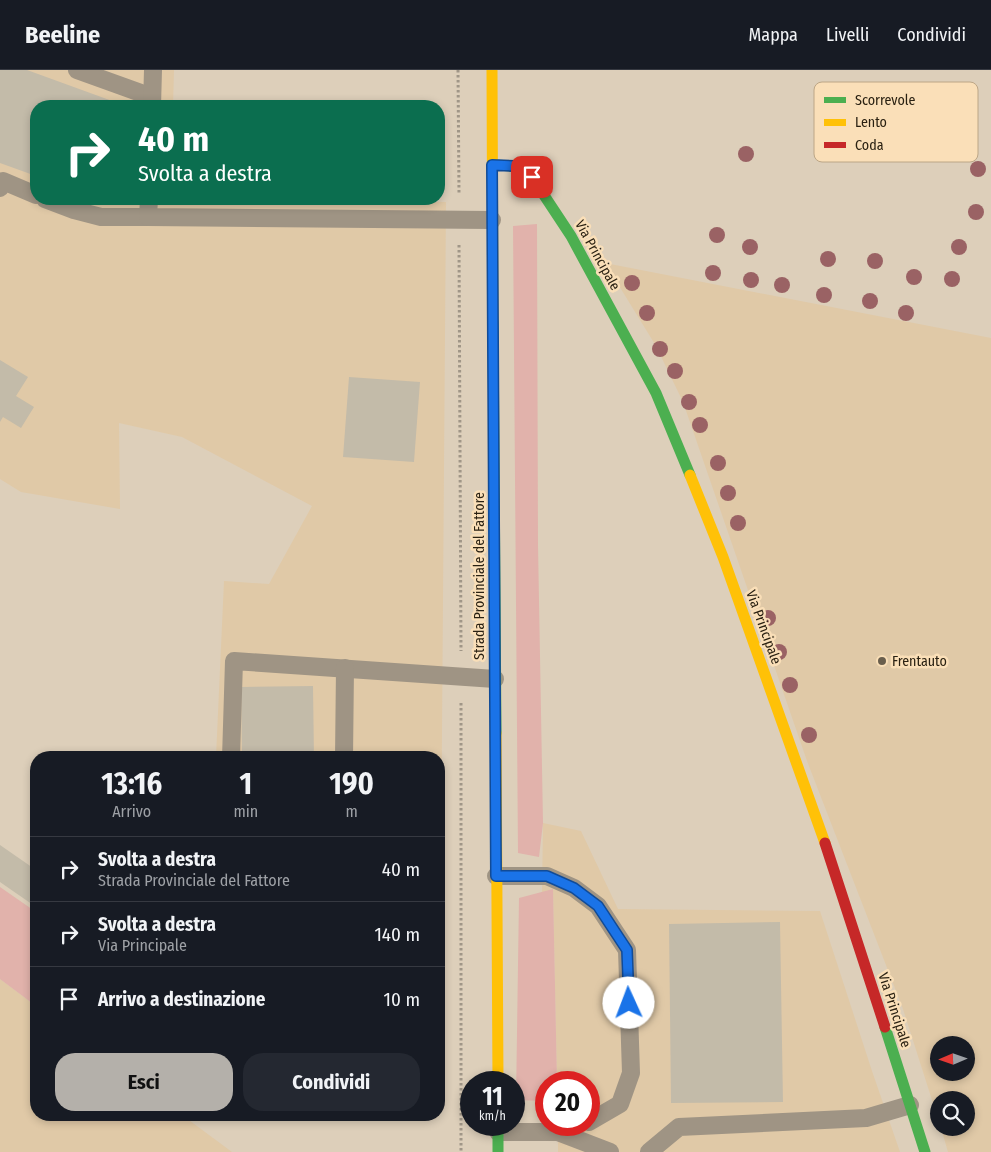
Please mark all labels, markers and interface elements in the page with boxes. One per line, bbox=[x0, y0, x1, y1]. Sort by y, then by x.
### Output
text: Beeline bbox=[25, 21, 100, 49]
text: Mappa bbox=[749, 24, 798, 46]
text: Livelli bbox=[826, 24, 869, 46]
text: Condividi bbox=[897, 24, 966, 46]
legend bbox=[814, 82, 978, 162]
text: Scorrevole bbox=[855, 92, 915, 109]
text: Lento bbox=[855, 114, 887, 131]
text: 40 m bbox=[138, 118, 209, 160]
icon: right bbox=[55, 120, 120, 185]
text: Coda bbox=[855, 137, 884, 154]
pin bbox=[511, 156, 553, 198]
text: Svolta a destra bbox=[138, 160, 272, 187]
icon: arrive bbox=[518, 163, 546, 191]
street label: Via Principale bbox=[571, 217, 624, 293]
street label: Strada Provinciale del Fattore bbox=[471, 492, 488, 660]
street label: Via Principale bbox=[742, 588, 785, 667]
place label: Frentauto bbox=[892, 653, 947, 670]
marker: Frentauto bbox=[876, 655, 888, 667]
text: 13:16 bbox=[101, 766, 162, 802]
text: 1 bbox=[239, 766, 252, 802]
text: 190 bbox=[329, 766, 374, 802]
text: Arrivo bbox=[112, 802, 151, 821]
text: min bbox=[233, 802, 258, 821]
text: m bbox=[345, 802, 358, 821]
text: Svolta a destra bbox=[98, 848, 216, 871]
icon: right bbox=[55, 855, 83, 883]
text: 40 m bbox=[382, 858, 420, 881]
text: Strada Provinciale del Fattore bbox=[98, 871, 290, 890]
text: Svolta a destra bbox=[98, 913, 216, 936]
icon: right bbox=[55, 920, 83, 948]
text: 140 m bbox=[374, 923, 420, 946]
text: Via Principale bbox=[98, 936, 187, 955]
street label: Via Principale bbox=[874, 971, 915, 1050]
position arrow bbox=[602, 976, 654, 1028]
icon: arrive bbox=[55, 985, 83, 1013]
text: Arrivo a destinazione bbox=[98, 988, 265, 1011]
text: 10 m bbox=[384, 988, 420, 1011]
north arrow bbox=[930, 1036, 975, 1081]
map controls bbox=[930, 1036, 975, 1136]
button: Esci bbox=[55, 1053, 233, 1111]
button: Condividi bbox=[243, 1053, 420, 1111]
speed limit sign: 20 bbox=[535, 1071, 600, 1136]
text: 11 bbox=[482, 1082, 503, 1112]
button: search bbox=[930, 1091, 975, 1136]
text: km/h bbox=[479, 1109, 506, 1123]

